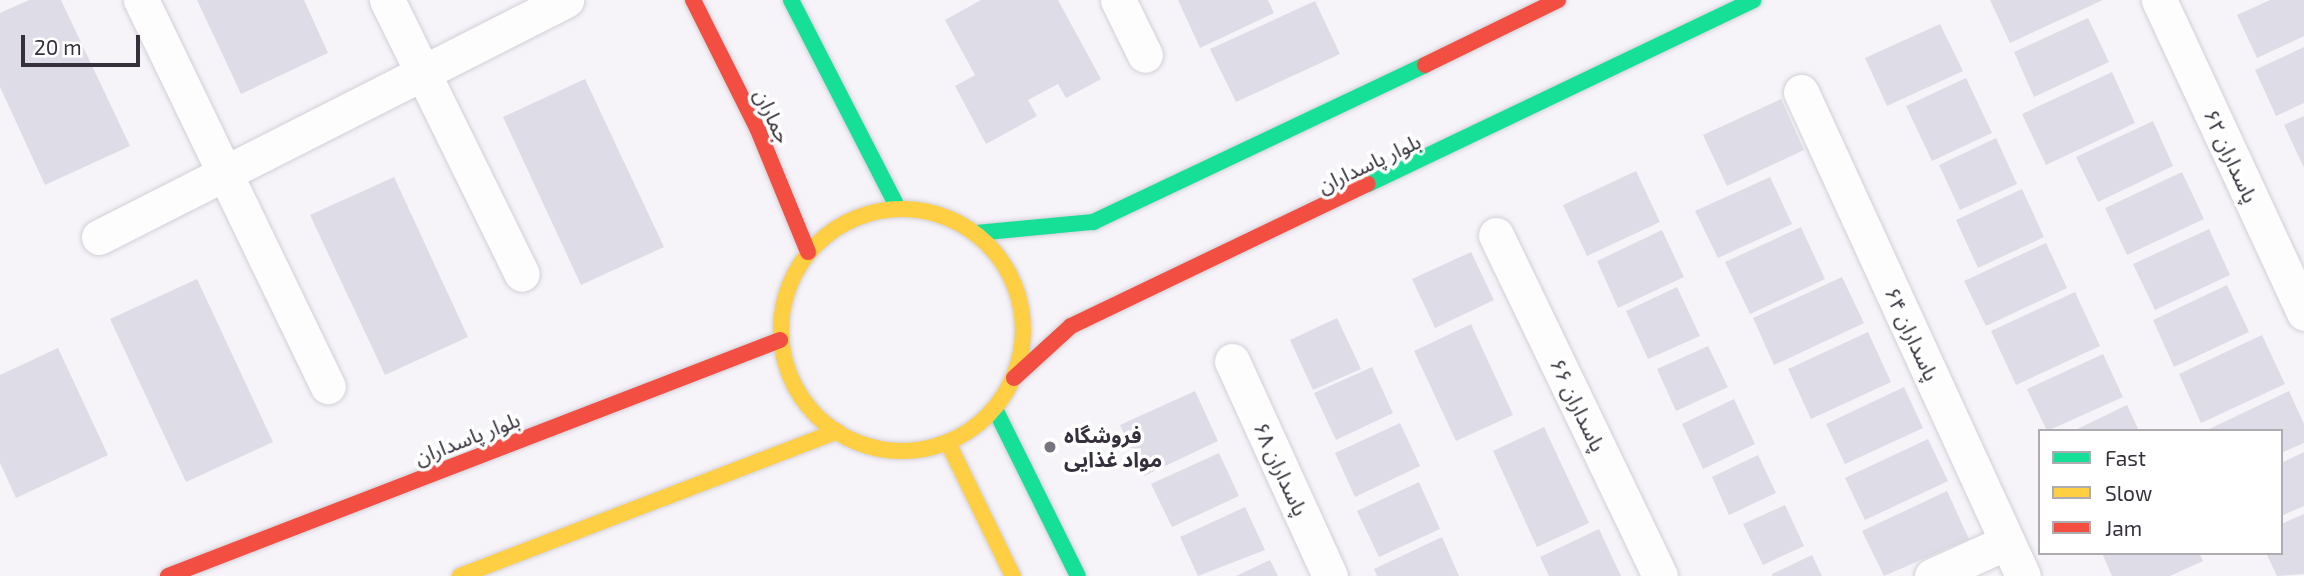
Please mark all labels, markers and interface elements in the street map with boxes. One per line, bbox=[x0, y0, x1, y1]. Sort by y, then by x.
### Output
scale bar bbox=[24, 21, 144, 65]
text: 20 m bbox=[34, 34, 82, 59]
street label: جماران bbox=[749, 85, 797, 147]
street label: پاسداران ۶۲ bbox=[2198, 105, 2264, 207]
street label: بلوار پاسداران bbox=[1313, 128, 1425, 198]
street label: پاسداران ۶۴ bbox=[1879, 283, 1945, 385]
street label: پاسداران ۶۶ bbox=[1545, 354, 1611, 456]
street label: بلوار پاسداران bbox=[411, 406, 523, 470]
street label: پاسداران ۶۸ bbox=[1248, 418, 1314, 520]
place label: فروشگاه مواد غذایی bbox=[1064, 422, 1162, 472]
legend bbox=[2038, 429, 2283, 555]
marker: فروشگاه مواد غذایی bbox=[1042, 439, 1058, 455]
text: Fast bbox=[2105, 445, 2146, 470]
text: Slow bbox=[2105, 480, 2152, 505]
text: Jam bbox=[2105, 515, 2142, 540]

